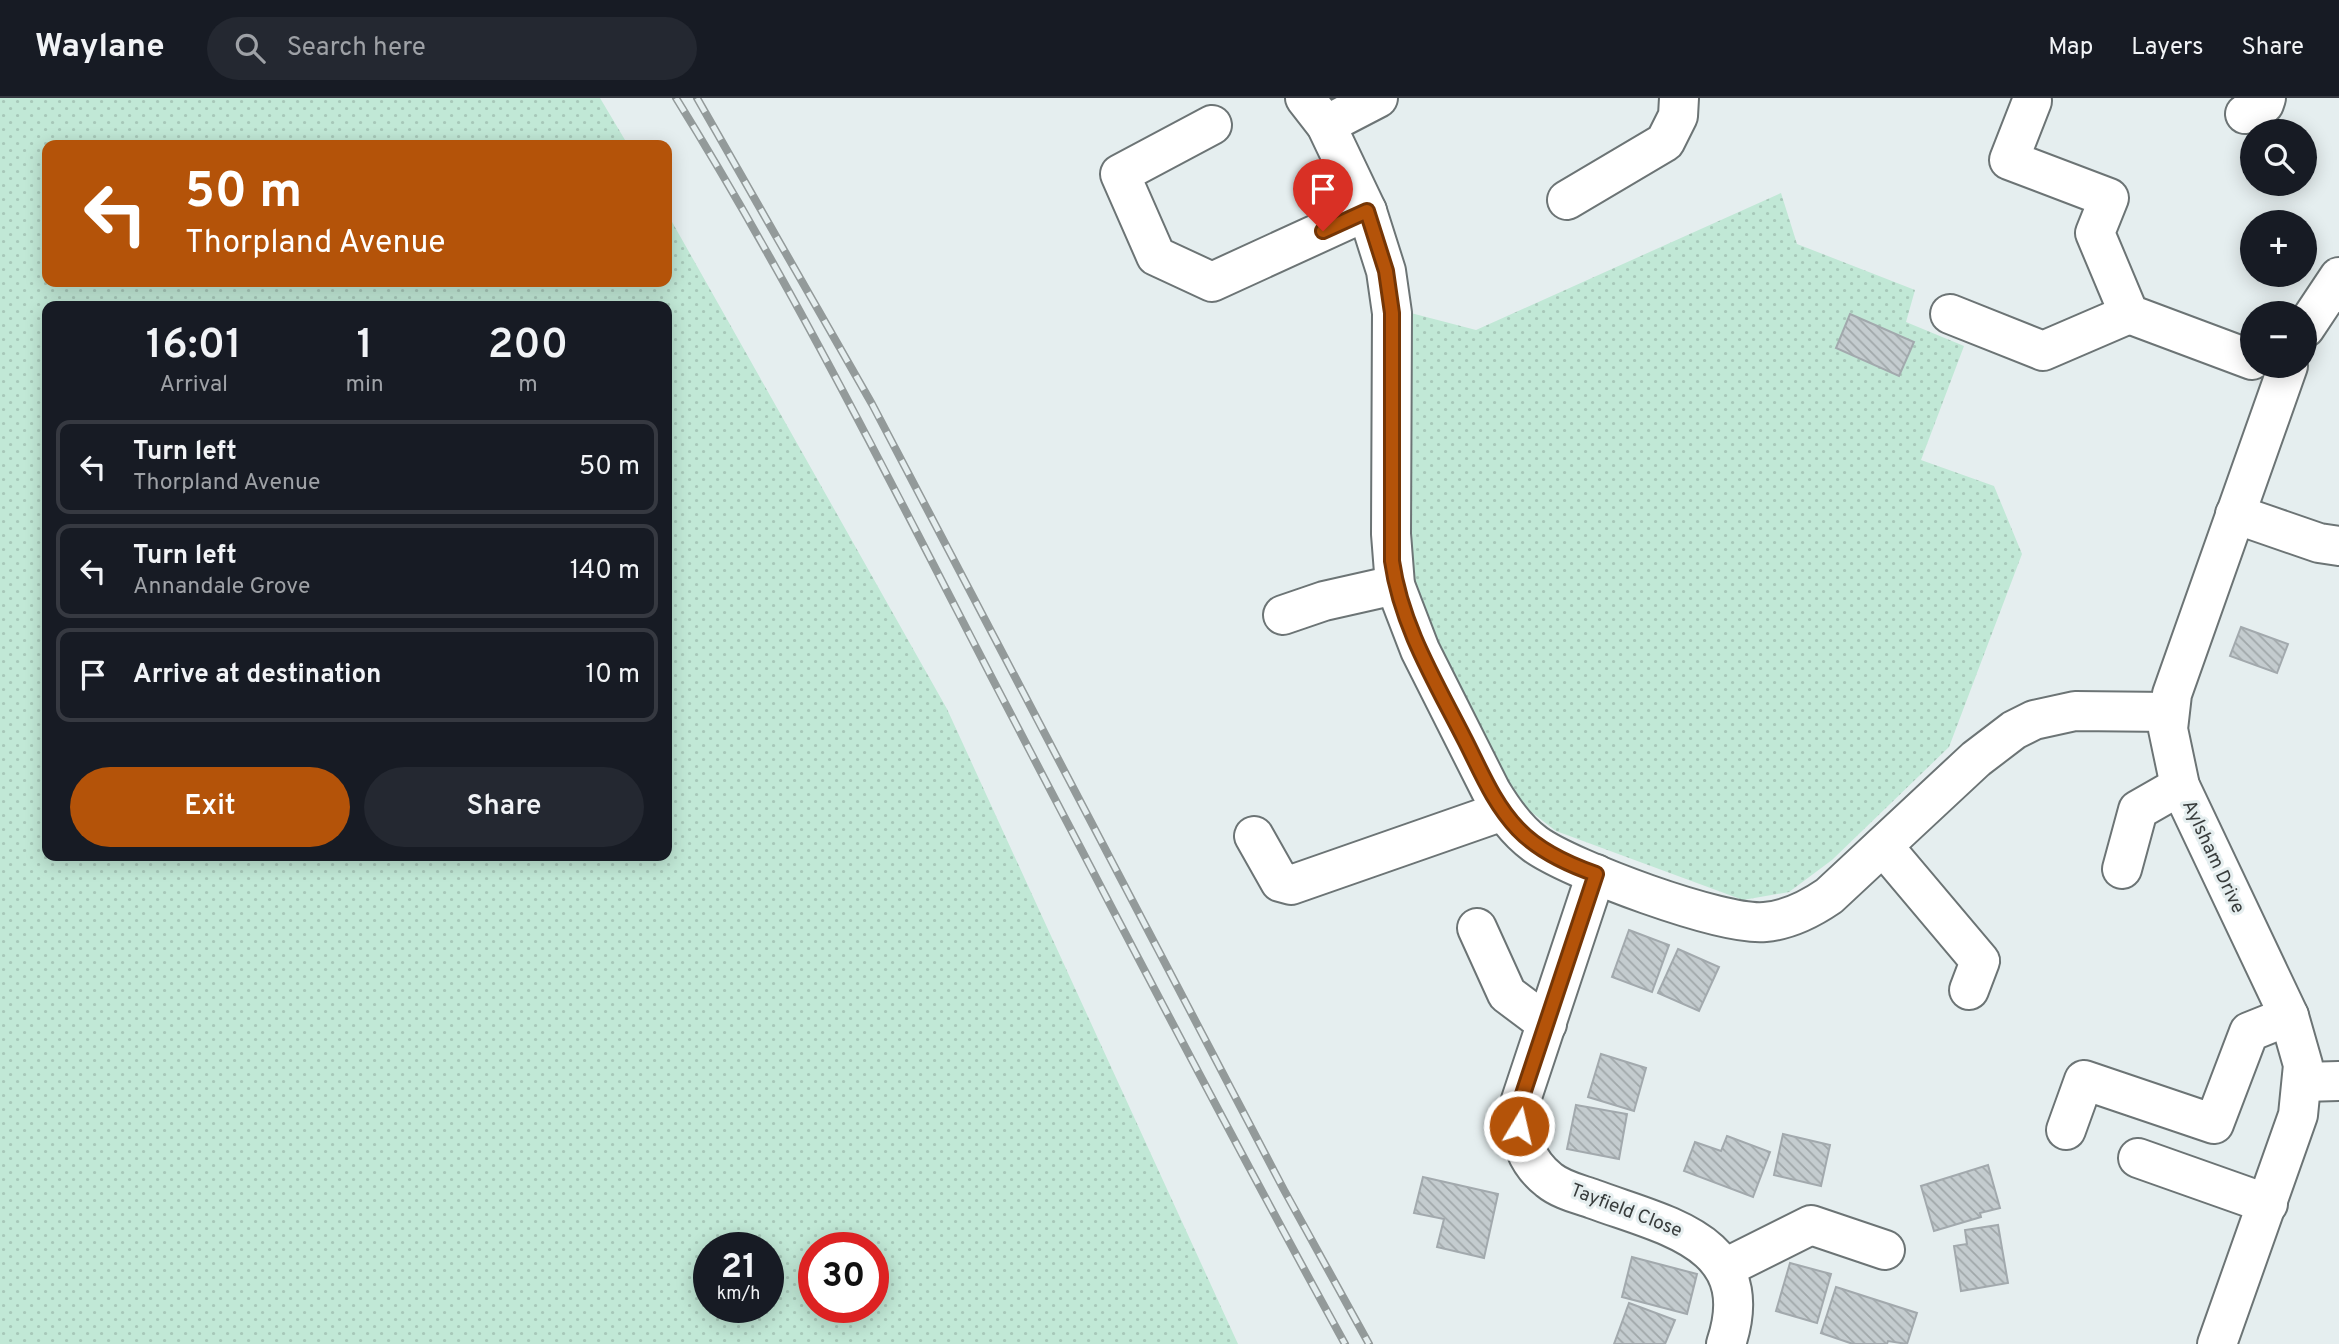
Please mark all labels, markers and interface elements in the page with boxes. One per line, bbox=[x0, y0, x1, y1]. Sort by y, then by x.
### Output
search box bbox=[207, 17, 697, 80]
text: Waylane bbox=[35, 27, 165, 69]
icon: search bbox=[231, 29, 269, 67]
text: Search here bbox=[287, 32, 426, 65]
text: Map bbox=[2048, 33, 2093, 63]
text: Layers bbox=[2131, 33, 2203, 63]
text: Share bbox=[2241, 33, 2304, 63]
map controls bbox=[2240, 119, 2317, 378]
button: search bbox=[2240, 119, 2317, 196]
pin bbox=[1293, 159, 1353, 231]
text: 50 m bbox=[185, 163, 302, 225]
icon: left bbox=[70, 168, 161, 259]
icon: arrive bbox=[1304, 170, 1342, 208]
button: + bbox=[2240, 210, 2317, 287]
text: Thorpland Avenue bbox=[185, 224, 446, 264]
button: − bbox=[2240, 301, 2317, 378]
text: 16:01 bbox=[146, 320, 242, 373]
text: 1 bbox=[356, 320, 373, 373]
text: 200 bbox=[488, 320, 568, 373]
text: Arrival bbox=[159, 371, 228, 400]
text: min bbox=[345, 371, 384, 400]
text: m bbox=[518, 371, 538, 400]
text: Turn left bbox=[133, 436, 237, 469]
icon: left bbox=[74, 448, 112, 486]
text: 50 m bbox=[579, 451, 640, 484]
text: Thorpland Avenue bbox=[133, 469, 320, 498]
text: Turn left bbox=[133, 540, 237, 573]
icon: left bbox=[74, 552, 112, 590]
text: 140 m bbox=[570, 555, 640, 588]
text: Annandale Grove bbox=[133, 573, 310, 602]
icon: arrive bbox=[74, 656, 112, 694]
text: Arrive at destination bbox=[133, 659, 381, 692]
text: 10 m bbox=[585, 659, 640, 692]
button: Exit bbox=[70, 767, 350, 847]
button: Share bbox=[364, 767, 644, 847]
street label: Aylsham Drive bbox=[2176, 796, 2250, 918]
position arrow bbox=[1482, 1089, 1556, 1163]
street label: Tayfield Close bbox=[1567, 1179, 1685, 1243]
speed limit sign: 30 bbox=[798, 1232, 889, 1323]
text: 21 bbox=[721, 1246, 756, 1290]
text: km/h bbox=[717, 1283, 760, 1306]

